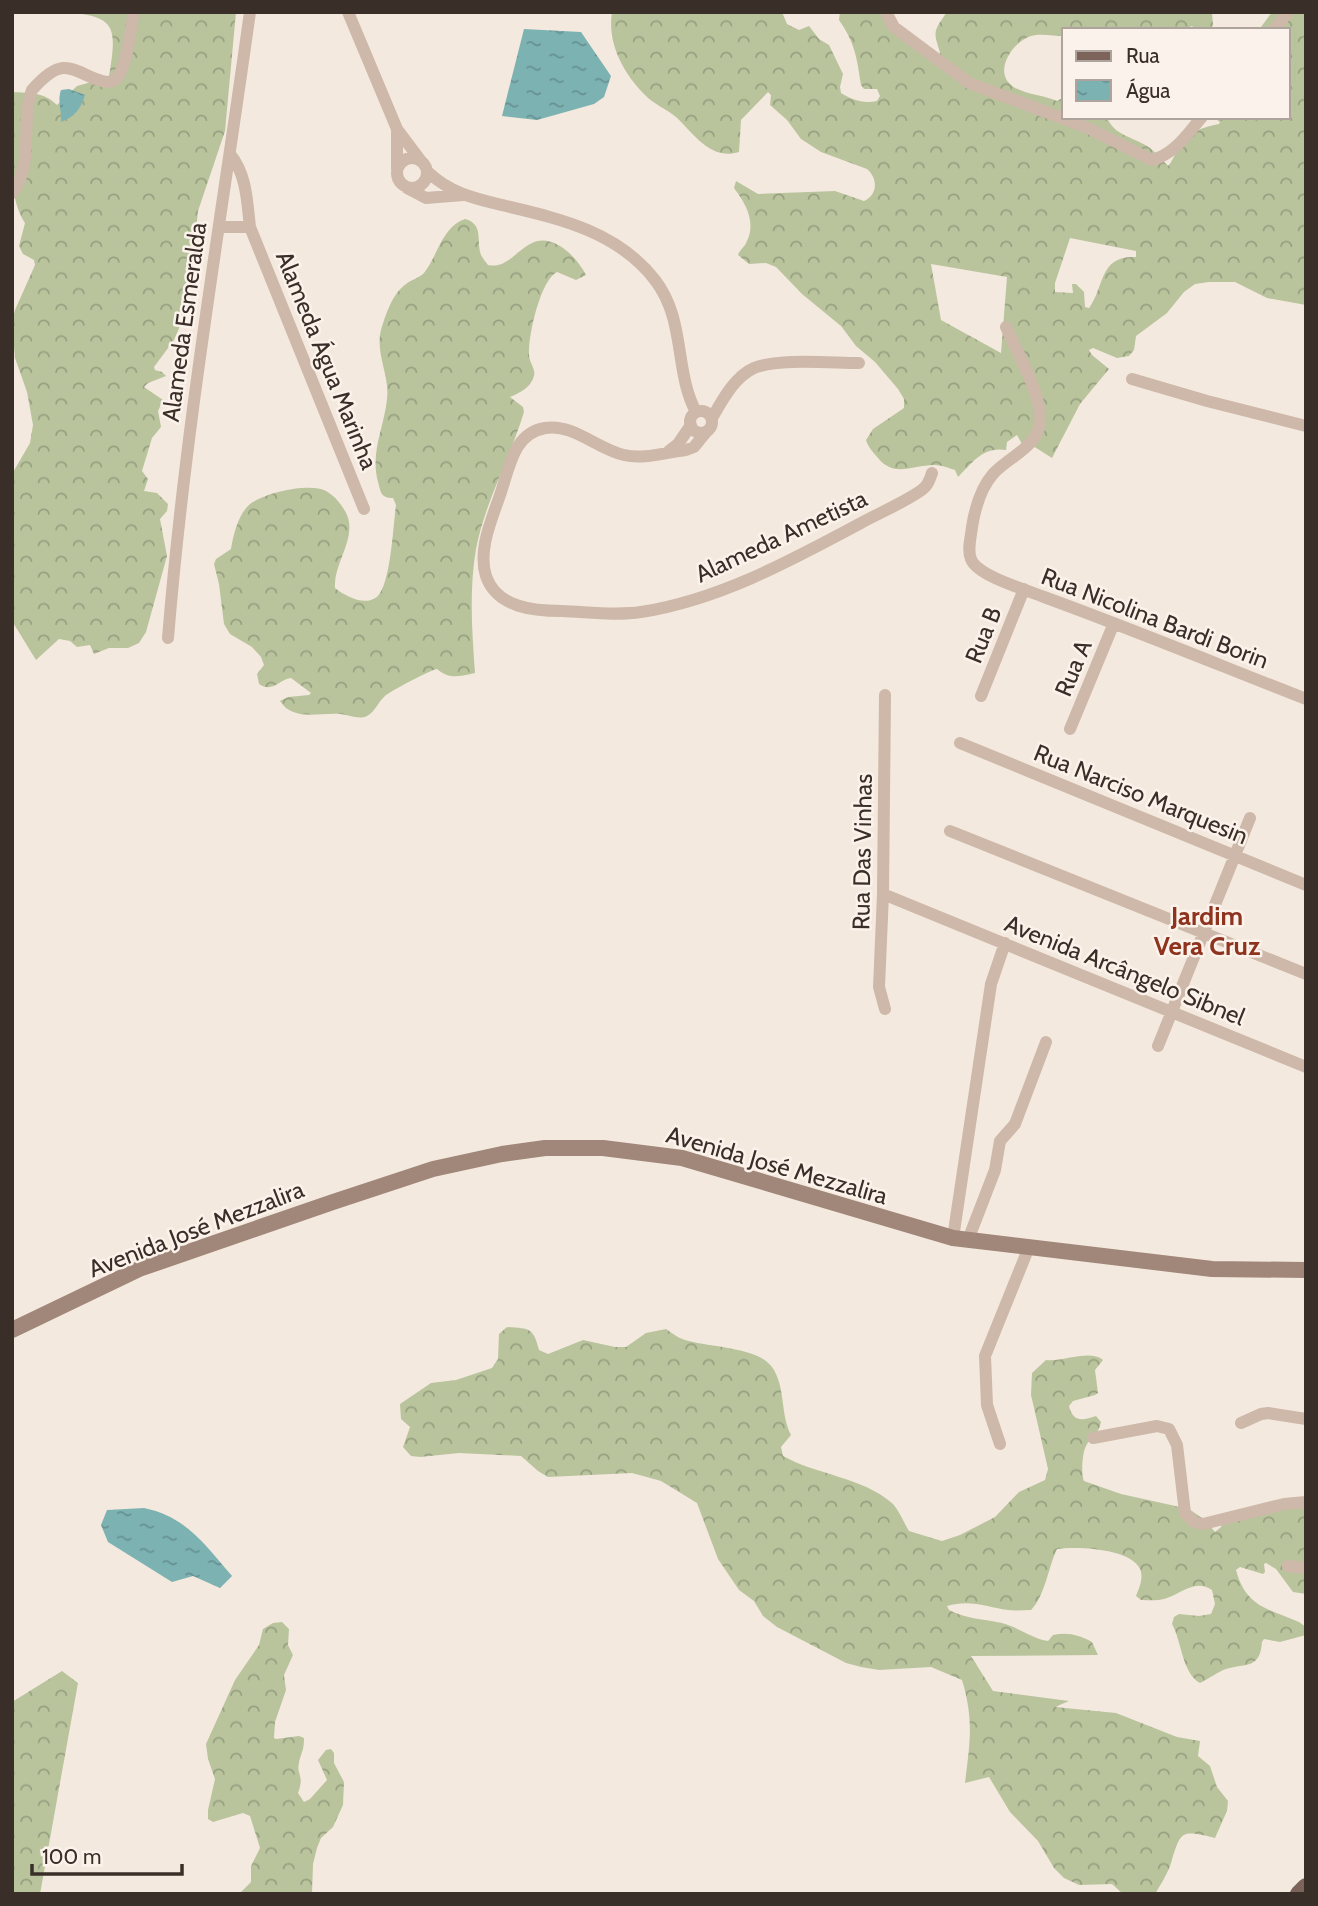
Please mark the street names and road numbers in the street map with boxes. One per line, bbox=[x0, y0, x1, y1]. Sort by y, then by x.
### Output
street label: Alameda Esmeralda bbox=[156, 220, 212, 424]
street label: Alameda Água Marinha bbox=[270, 247, 384, 474]
street label: Alameda Ametista bbox=[690, 483, 872, 588]
street label: Rua Nicolina Bardi Borin bbox=[1037, 561, 1273, 675]
street label: Rua B bbox=[959, 603, 1007, 667]
street label: Rua A bbox=[1048, 635, 1098, 701]
street label: Rua Narciso Marquesin bbox=[1030, 738, 1252, 850]
street label: Rua Das Vinhas bbox=[846, 773, 878, 930]
street label: Avenida Arcângelo Sibnel bbox=[1001, 909, 1250, 1032]
street label: Avenida José Mezzalira bbox=[663, 1120, 891, 1211]
street label: Avenida José Mezzalira bbox=[84, 1174, 308, 1283]

